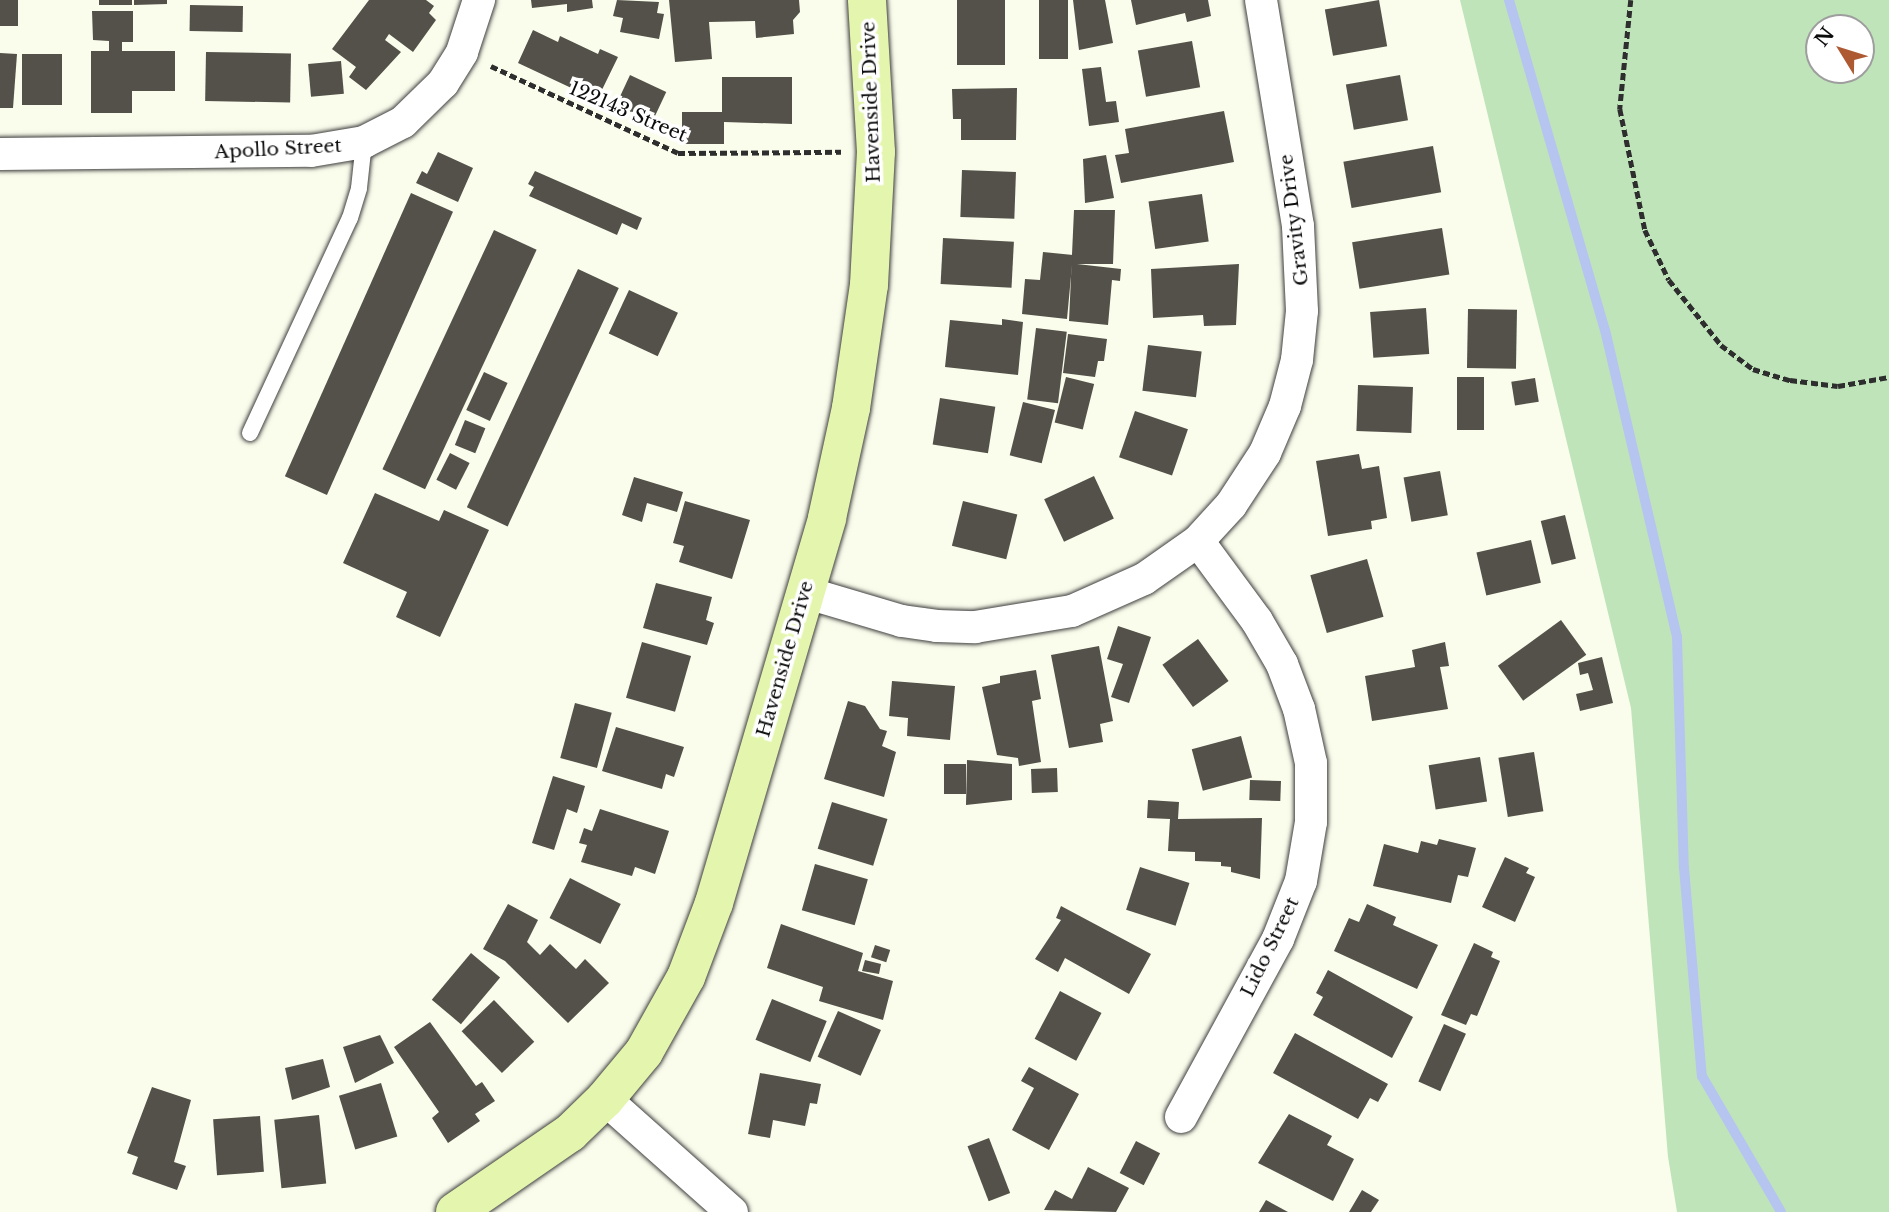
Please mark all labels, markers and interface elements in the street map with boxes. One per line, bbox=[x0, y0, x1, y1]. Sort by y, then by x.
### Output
north arrow bbox=[1805, 14, 1875, 84]
street label: Havenside Drive bbox=[857, 21, 885, 183]
text: N bbox=[1810, 23, 1839, 51]
street label: 122143 Street bbox=[566, 77, 690, 147]
street label: Apollo Street bbox=[214, 134, 342, 164]
street label: Gravity Drive bbox=[1275, 153, 1313, 287]
street label: Havenside Drive bbox=[752, 578, 818, 740]
street label: Lido Street bbox=[1236, 893, 1304, 1001]

